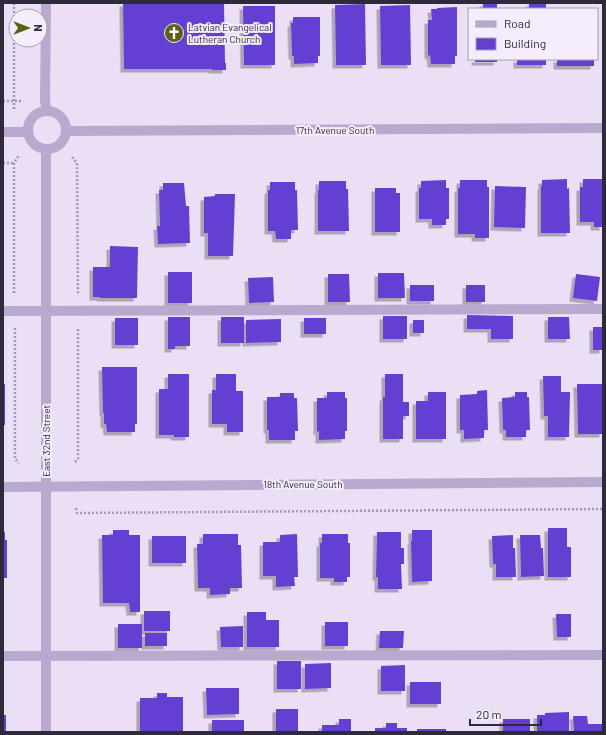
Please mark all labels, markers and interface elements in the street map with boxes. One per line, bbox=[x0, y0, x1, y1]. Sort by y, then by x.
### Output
north arrow bbox=[8, 8, 48, 48]
legend bbox=[468, 8, 598, 60]
text: Road bbox=[504, 16, 531, 30]
place label: Latvian Evangelical Lutheran Church bbox=[188, 21, 272, 45]
church icon: Latvian Evangelical Lutheran Church bbox=[163, 22, 185, 44]
text: N bbox=[32, 24, 45, 32]
text: Building bbox=[504, 36, 546, 50]
street label: 17th Avenue South bbox=[296, 124, 374, 136]
street label: East 32nd Street bbox=[40, 405, 52, 477]
street label: 18th Avenue South bbox=[263, 478, 343, 490]
scale bar bbox=[470, 701, 541, 727]
text: 20 m bbox=[476, 707, 502, 721]

